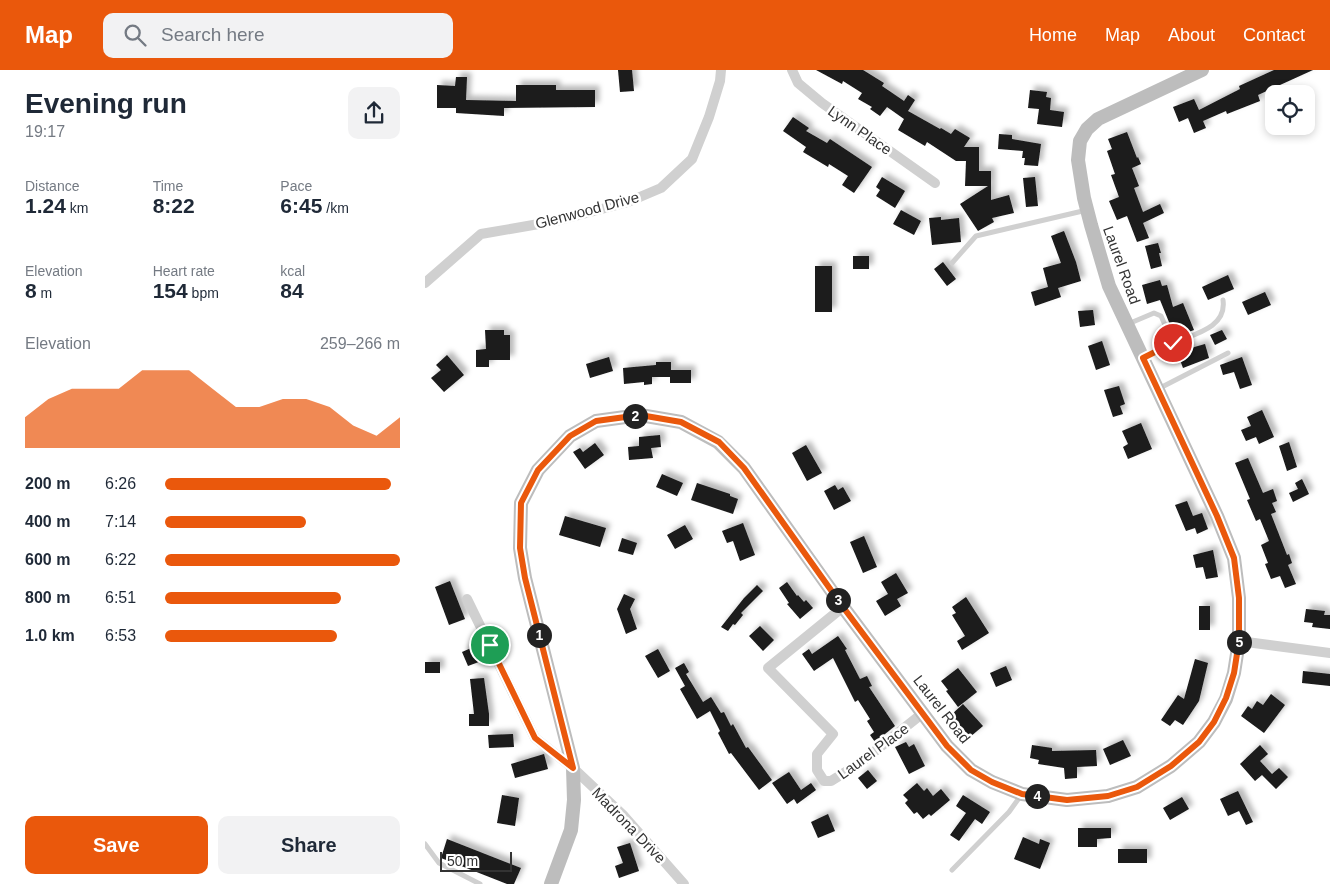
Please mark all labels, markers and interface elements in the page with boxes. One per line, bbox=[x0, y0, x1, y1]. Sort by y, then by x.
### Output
search box bbox=[103, 13, 453, 58]
text: Map bbox=[25, 21, 73, 48]
icon: search bbox=[121, 21, 149, 49]
text: Search here bbox=[161, 24, 265, 45]
text: Home bbox=[1029, 25, 1077, 45]
text: Map bbox=[1105, 25, 1140, 45]
text: About bbox=[1168, 25, 1215, 45]
text: Contact bbox=[1243, 25, 1305, 45]
map controls bbox=[1265, 85, 1315, 135]
button: locate bbox=[1265, 85, 1315, 135]
button: share bbox=[348, 87, 400, 139]
text: Evening run bbox=[25, 88, 187, 119]
street label: Lynn Place bbox=[825, 102, 895, 158]
text: 19:17 bbox=[25, 123, 65, 140]
text: Distance bbox=[25, 178, 79, 194]
text: Time bbox=[153, 178, 183, 194]
text: Pace bbox=[280, 178, 312, 194]
street label: Glenwood Drive bbox=[533, 188, 641, 232]
text: 1.24 bbox=[25, 194, 66, 217]
text: 8:22 bbox=[153, 194, 195, 217]
text: 6:45 bbox=[280, 194, 322, 217]
text: km bbox=[66, 200, 88, 216]
text: /km bbox=[322, 200, 349, 216]
street label: Laurel Road bbox=[1100, 224, 1144, 306]
text: Elevation bbox=[25, 263, 83, 279]
text: Heart rate bbox=[153, 263, 215, 279]
text: kcal bbox=[280, 263, 305, 279]
text: 8 bbox=[25, 279, 37, 302]
text: 154 bbox=[153, 279, 188, 302]
text: 84 bbox=[280, 279, 304, 302]
text: m bbox=[37, 285, 52, 301]
text: bpm bbox=[188, 285, 219, 301]
pin bbox=[1152, 322, 1194, 364]
icon: check bbox=[1159, 329, 1187, 357]
text: Elevation bbox=[25, 335, 91, 352]
text: 259–266 m bbox=[320, 335, 400, 352]
pin: 2 bbox=[623, 404, 647, 428]
text: 2 bbox=[632, 408, 639, 424]
text: 200 m bbox=[25, 475, 70, 492]
text: 6:26 bbox=[105, 475, 136, 492]
text: 400 m bbox=[25, 513, 70, 530]
text: 7:14 bbox=[105, 513, 136, 530]
text: 600 m bbox=[25, 551, 70, 568]
text: 6:22 bbox=[105, 551, 136, 568]
pin: 3 bbox=[825, 588, 851, 612]
text: 800 m bbox=[25, 589, 70, 606]
text: 6:51 bbox=[105, 589, 136, 606]
text: 3 bbox=[835, 592, 842, 608]
pin: 1 bbox=[527, 622, 551, 648]
pin bbox=[469, 624, 511, 666]
text: 1.0 km bbox=[25, 627, 75, 644]
text: 6:53 bbox=[105, 627, 136, 644]
text: 1 bbox=[536, 627, 543, 643]
pin: 5 bbox=[1227, 630, 1251, 654]
icon: arrive bbox=[476, 631, 504, 659]
text: 5 bbox=[1236, 634, 1243, 650]
street label: Laurel Road bbox=[910, 672, 974, 746]
street label: Laurel Place bbox=[834, 720, 912, 782]
street label: Madrona Drive bbox=[589, 784, 669, 866]
pin: 4 bbox=[1025, 784, 1049, 808]
text: 4 bbox=[1034, 788, 1041, 804]
button: Save bbox=[25, 816, 208, 874]
button: Share bbox=[218, 816, 400, 874]
scale bar bbox=[440, 849, 513, 872]
text: 50 m bbox=[447, 853, 478, 869]

